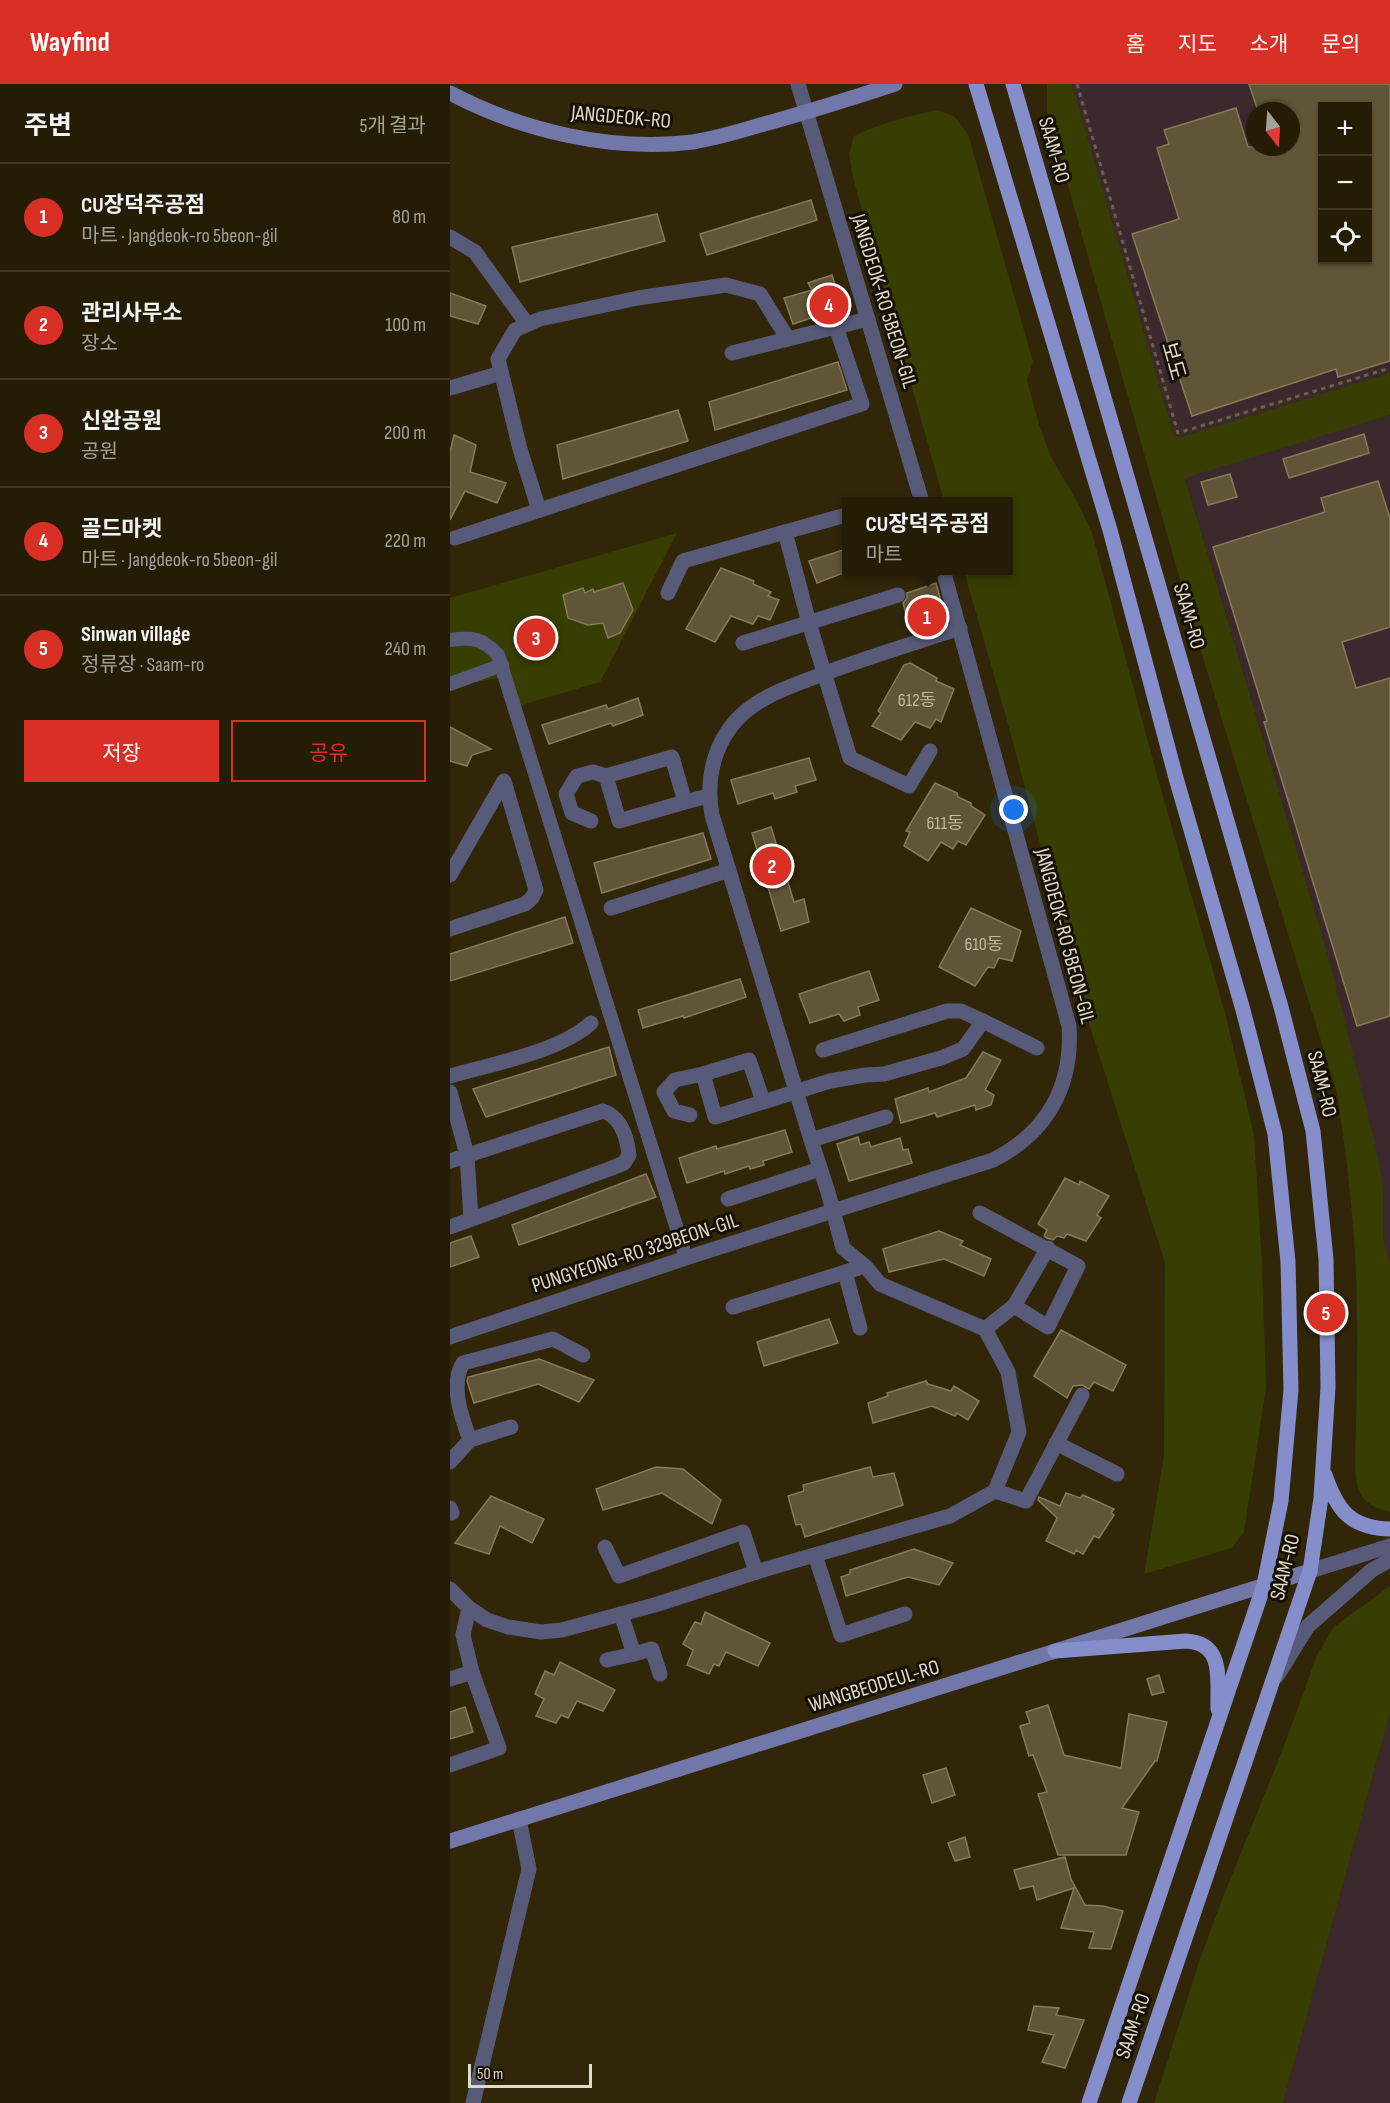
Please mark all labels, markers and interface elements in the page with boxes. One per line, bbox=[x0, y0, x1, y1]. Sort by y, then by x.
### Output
text: Wayfind bbox=[30, 26, 110, 59]
text: 홈 bbox=[1126, 32, 1145, 57]
text: 지도 bbox=[1178, 32, 1217, 57]
text: 소개 bbox=[1250, 32, 1288, 57]
text: 문의 bbox=[1321, 32, 1360, 57]
street label: JANGDEOK-RO bbox=[569, 100, 672, 134]
north arrow bbox=[1246, 102, 1300, 156]
map controls bbox=[1318, 102, 1372, 264]
button: + bbox=[1318, 102, 1372, 156]
text: 주변 bbox=[24, 111, 72, 142]
text: 5개 결과 bbox=[360, 114, 426, 138]
street label: SAAM-RO bbox=[1033, 114, 1075, 186]
button: − bbox=[1318, 156, 1372, 210]
text: CU장덕주공점 bbox=[81, 192, 205, 219]
text: 1 bbox=[40, 205, 47, 229]
text: 80 m bbox=[392, 205, 426, 229]
street label: JANGDEOK-RO 5BEON-GIL bbox=[845, 210, 922, 391]
button: locate bbox=[1318, 210, 1372, 264]
text: 마트 · Jangdeok-ro 5beon-gil bbox=[81, 224, 277, 248]
pin: 4 bbox=[810, 282, 848, 328]
text: 관리사무소 bbox=[81, 300, 182, 327]
text: 2 bbox=[39, 313, 48, 337]
text: 100 m bbox=[385, 313, 426, 337]
text: 장소 bbox=[81, 332, 118, 356]
street label: 보도 bbox=[1156, 339, 1190, 383]
text: 신완공원 bbox=[81, 408, 162, 435]
text: 3 bbox=[39, 421, 48, 445]
text: 200 m bbox=[384, 421, 426, 445]
text: 공원 bbox=[81, 440, 118, 464]
popup bbox=[842, 497, 1013, 575]
text: CU장덕주공점 bbox=[866, 511, 989, 538]
text: 골드마켓 bbox=[81, 516, 162, 543]
text: 4 bbox=[39, 529, 48, 553]
text: 220 m bbox=[385, 529, 426, 553]
text: 마트 bbox=[866, 543, 902, 567]
text: 마트 · Jangdeok-ro 5beon-gil bbox=[81, 548, 277, 572]
street label: SAAM-RO bbox=[1168, 580, 1210, 652]
pin: 1 bbox=[908, 594, 946, 640]
pin: 3 bbox=[516, 616, 556, 660]
text: Sinwan village bbox=[81, 621, 191, 648]
text: 5 bbox=[39, 637, 48, 661]
text: 240 m bbox=[385, 637, 426, 661]
text: 정류장 · Saam-ro bbox=[81, 653, 204, 677]
house number: 612동 bbox=[898, 690, 936, 711]
button: 저장 bbox=[24, 720, 219, 782]
button: 공유 bbox=[231, 720, 426, 782]
your location bbox=[999, 795, 1028, 824]
house number: 611동 bbox=[926, 813, 964, 834]
pin: 2 bbox=[752, 844, 792, 888]
street label: JANGDEOK-RO 5BEON-GIL bbox=[1029, 845, 1101, 1027]
house number: 610동 bbox=[965, 934, 1003, 955]
street label: SAAM-RO bbox=[1302, 1048, 1342, 1120]
street label: PUNGYEONG-RO 329BEON-GIL bbox=[529, 1208, 742, 1298]
pin: 5 bbox=[1306, 1290, 1346, 1336]
street label: SAAM-RO bbox=[1265, 1531, 1305, 1603]
street label: WANGBEODEUL-RO bbox=[806, 1654, 942, 1718]
street label: SAAM-RO bbox=[1110, 1990, 1156, 2062]
scale bar bbox=[468, 2061, 592, 2088]
text: 50 m bbox=[477, 2065, 503, 2084]

